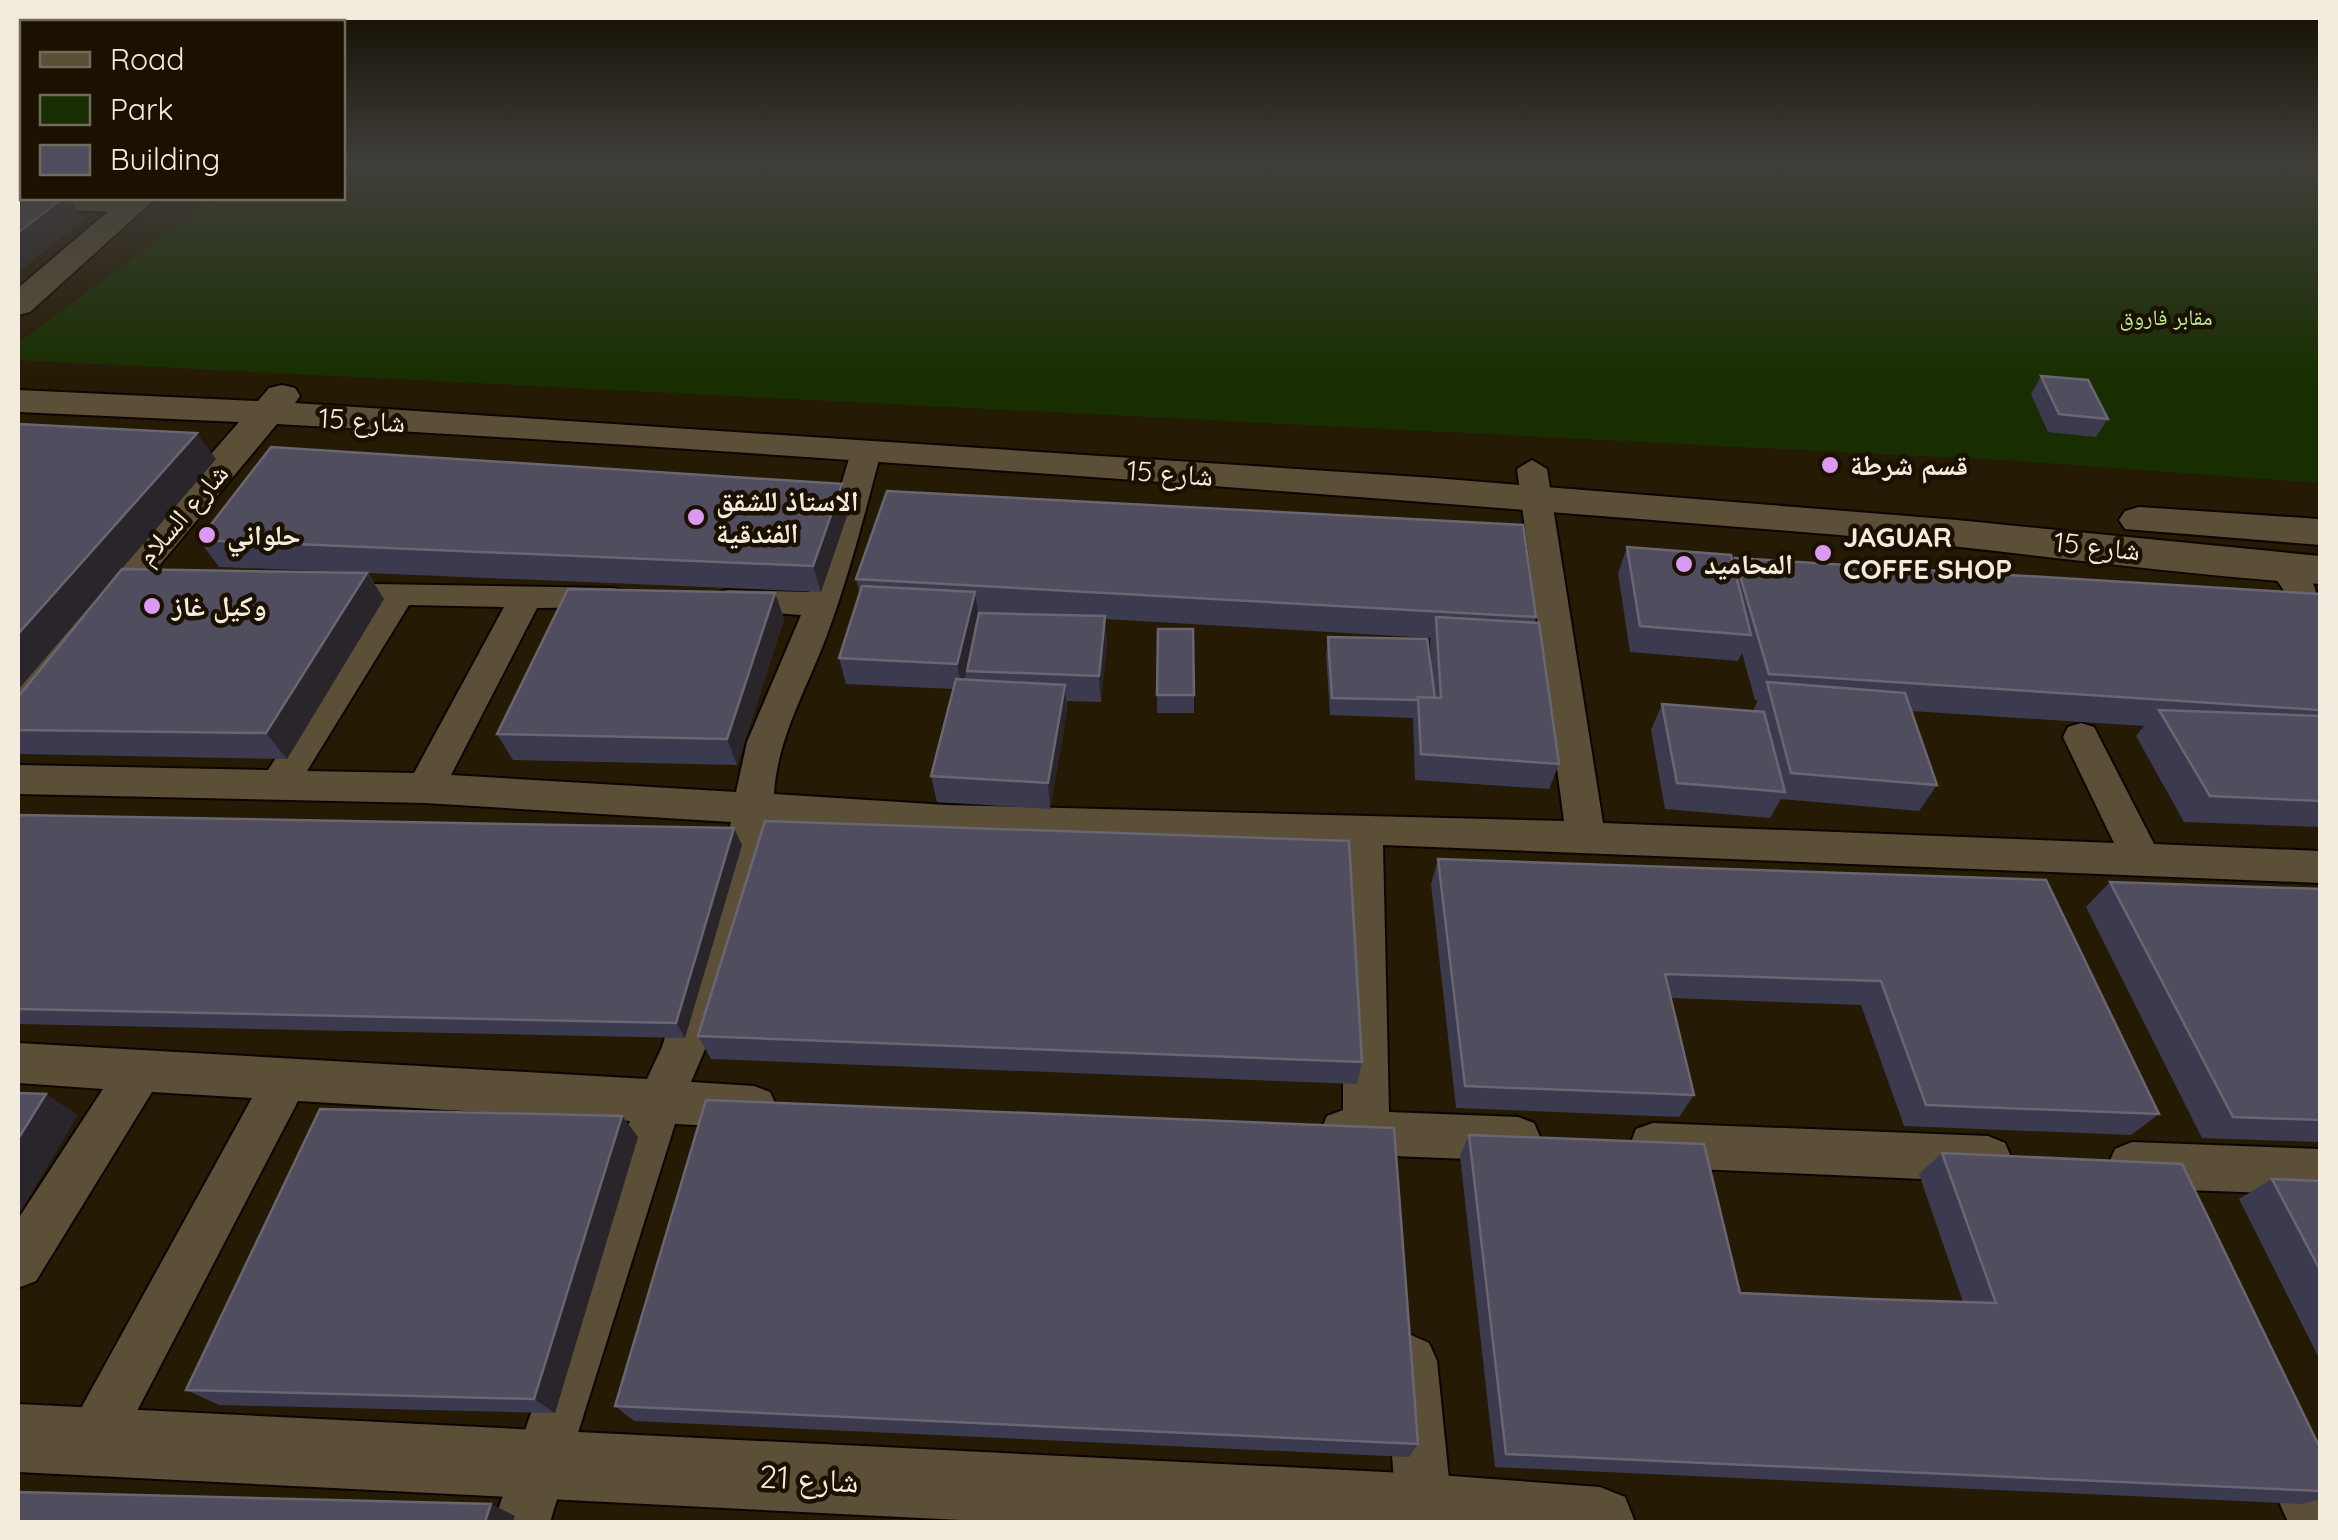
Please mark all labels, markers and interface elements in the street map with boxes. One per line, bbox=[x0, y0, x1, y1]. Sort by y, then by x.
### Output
legend bbox=[20, 20, 345, 200]
text: Road bbox=[110, 40, 184, 78]
text: Park bbox=[110, 90, 174, 128]
text: Building bbox=[110, 140, 220, 178]
park label: مقابر فاروق bbox=[2120, 303, 2212, 331]
street label: شارع 15 bbox=[318, 400, 406, 440]
place label: قسم شرطة bbox=[1850, 447, 1968, 484]
street label: شارع 15 bbox=[1126, 452, 1214, 494]
marker: قسم شرطة bbox=[1819, 454, 1841, 476]
street label: شارع السلام bbox=[128, 456, 237, 573]
place label: الاستاذ للشقق الفندقية bbox=[716, 483, 859, 550]
marker: الاستاذ للشقق الفندقية bbox=[685, 506, 707, 528]
place label: حلواني bbox=[227, 517, 301, 558]
place label: JAGUAR COFFE SHOP bbox=[1843, 519, 2012, 586]
marker: حلواني bbox=[196, 524, 218, 546]
street label: شارع 15 bbox=[2052, 524, 2142, 568]
marker: JAGUAR COFFE SHOP bbox=[1812, 542, 1834, 564]
place label: المحاميد bbox=[1704, 546, 1793, 581]
marker: المحاميد bbox=[1673, 553, 1695, 575]
place label: وكيل غاز bbox=[171, 588, 267, 624]
marker: وكيل غاز bbox=[141, 595, 163, 617]
street label: شارع 21 bbox=[758, 1455, 860, 1502]

